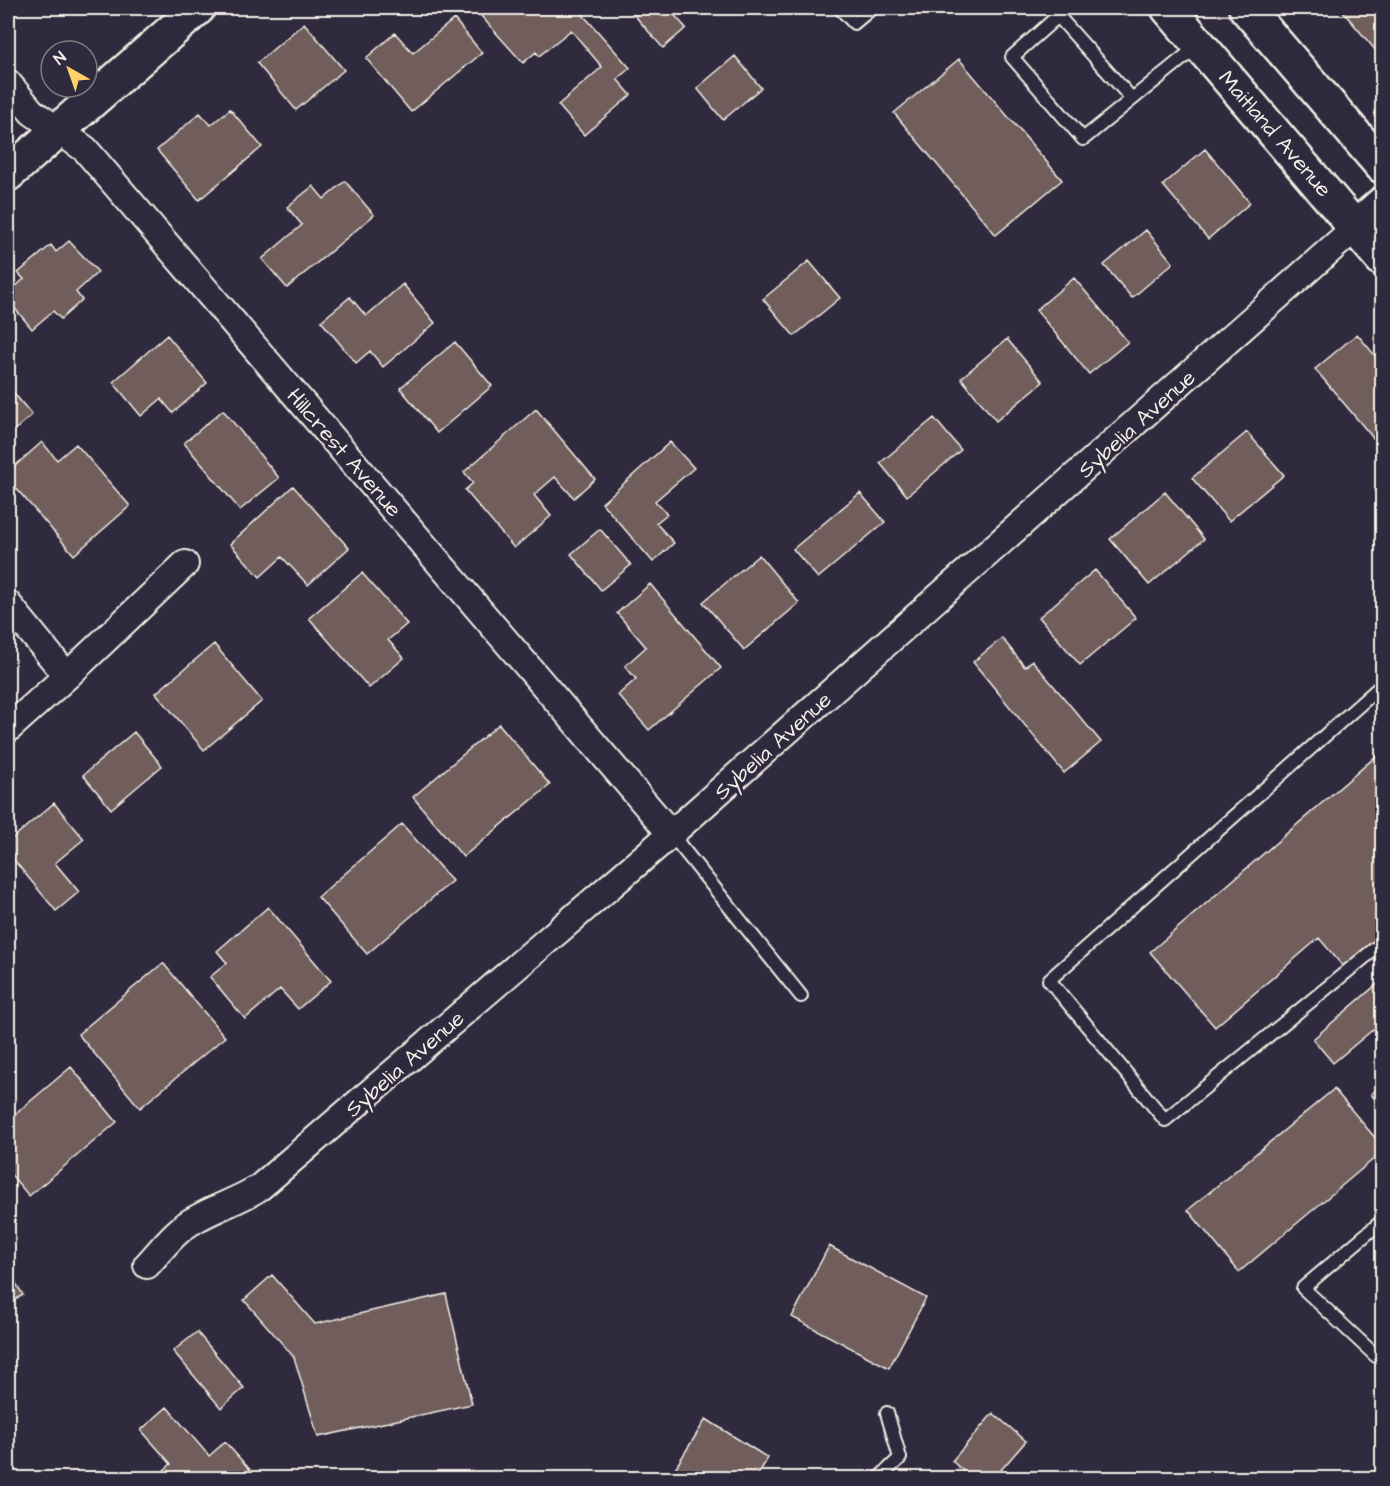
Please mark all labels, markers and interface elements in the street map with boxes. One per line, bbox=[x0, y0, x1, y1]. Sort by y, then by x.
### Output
north arrow bbox=[39, 39, 99, 99]
text: N bbox=[49, 47, 71, 70]
street label: Maitland Avenue bbox=[1211, 64, 1339, 204]
street label: Sybelia Avenue bbox=[1071, 363, 1203, 486]
street label: Hillcrest Avenue bbox=[279, 382, 409, 524]
street label: Sybelia Avenue bbox=[707, 685, 839, 808]
street label: Sybelia Avenue bbox=[339, 1004, 472, 1125]

